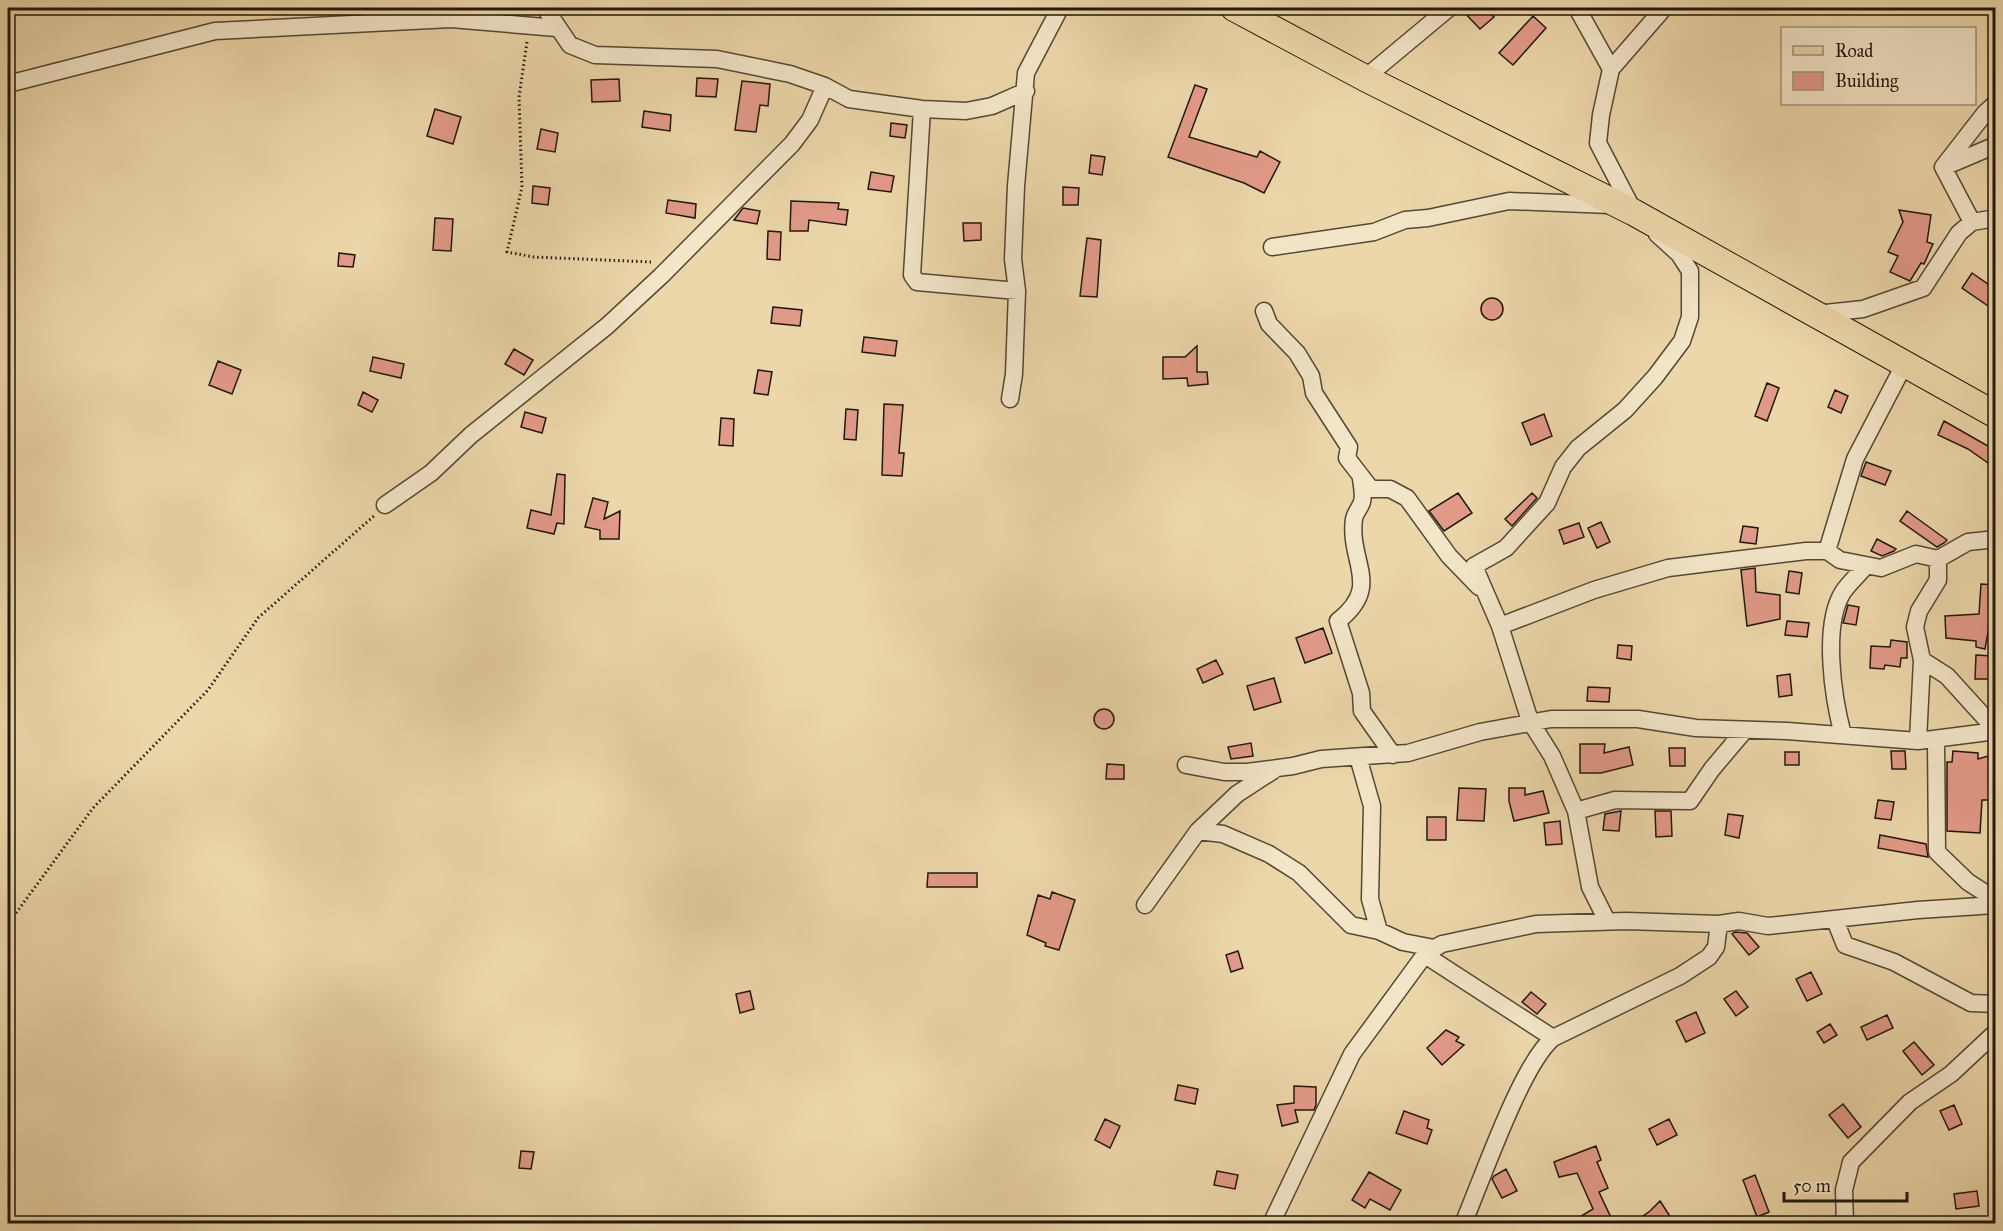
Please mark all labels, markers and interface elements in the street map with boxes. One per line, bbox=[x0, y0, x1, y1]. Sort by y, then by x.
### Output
legend bbox=[1781, 27, 1976, 105]
text: Road bbox=[1835, 40, 1873, 62]
text: Building bbox=[1835, 70, 1899, 93]
scale bar bbox=[1784, 1165, 1907, 1203]
text: 50 m bbox=[1793, 1175, 1831, 1197]

